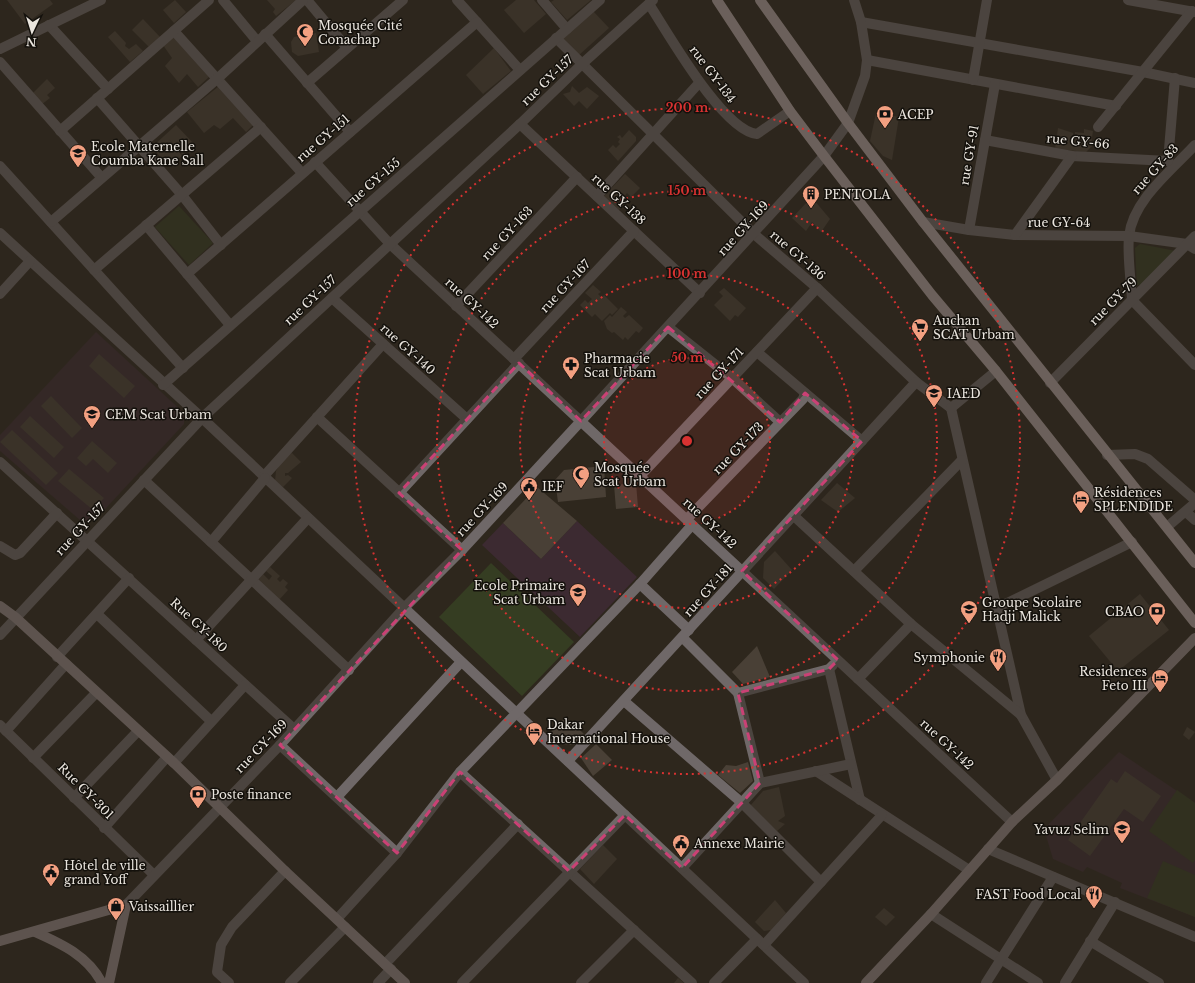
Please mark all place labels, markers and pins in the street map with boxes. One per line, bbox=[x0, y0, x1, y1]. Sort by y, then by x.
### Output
place label: Mosquée Cité Conachap bbox=[318, 18, 402, 47]
mosque icon: Mosquée Cité Conachap bbox=[295, 22, 315, 47]
bank icon: ACEP bbox=[875, 104, 895, 129]
place label: ACEP bbox=[897, 107, 934, 122]
place label: Ecole Maternelle Coumba Kane Sall bbox=[91, 139, 204, 168]
school or university icon: Ecole Maternelle Coumba Kane Sall bbox=[68, 143, 88, 168]
building icon: PENTOLA bbox=[801, 184, 821, 209]
place label: PENTOLA bbox=[824, 187, 891, 202]
place label: Auchan SCAT Urbam bbox=[932, 313, 1015, 342]
supermarket icon: Auchan SCAT Urbam bbox=[910, 317, 930, 342]
place label: Pharmacie Scat Urbam bbox=[584, 351, 656, 380]
pharmacy icon: Pharmacie Scat Urbam bbox=[561, 355, 581, 380]
school or university icon: IAED bbox=[924, 383, 944, 408]
place label: IAED bbox=[947, 386, 981, 401]
school or university icon: CEM Scat Urbam bbox=[82, 404, 102, 429]
place label: CEM Scat Urbam bbox=[105, 407, 212, 422]
centre of rings bbox=[680, 434, 694, 448]
place label: Mosquée Scat Urbam bbox=[594, 460, 666, 489]
mosque icon: Mosquée Scat Urbam bbox=[571, 464, 591, 489]
public building icon: IEF bbox=[519, 476, 539, 501]
place label: IEF bbox=[542, 479, 564, 494]
place label: Résidences SPLENDIDE bbox=[1094, 485, 1173, 514]
hotel icon: Résidences SPLENDIDE bbox=[1071, 489, 1091, 514]
place label: Ecole Primaire Scat Urbam bbox=[474, 578, 565, 607]
school or university icon: Ecole Primaire Scat Urbam bbox=[568, 582, 588, 607]
place label: Groupe Scolaire Hadji Malick bbox=[982, 595, 1082, 624]
school or university icon: Groupe Scolaire Hadji Malick bbox=[959, 599, 979, 624]
bank icon: CBAO bbox=[1147, 601, 1167, 626]
place label: CBAO bbox=[1105, 604, 1144, 619]
restaurant icon: Symphonie bbox=[988, 647, 1008, 672]
place label: Symphonie bbox=[913, 650, 985, 665]
place label: Residences Feto III bbox=[1079, 664, 1147, 693]
hotel icon: Residences Feto III bbox=[1150, 668, 1170, 693]
place label: Dakar International House bbox=[547, 717, 670, 746]
hotel icon: Dakar International House bbox=[524, 721, 544, 746]
bank icon: Poste finance bbox=[188, 784, 208, 809]
place label: Poste finance bbox=[211, 787, 291, 802]
school or university icon: Yavuz Selim bbox=[1112, 819, 1132, 844]
place label: Yavuz Selim bbox=[1033, 822, 1109, 837]
public building icon: Annexe Mairie bbox=[671, 833, 691, 858]
place label: Annexe Mairie bbox=[693, 836, 785, 851]
place label: Hôtel de ville grand Yoff bbox=[64, 858, 146, 887]
public building icon: Hôtel de ville grand Yoff bbox=[41, 862, 61, 887]
restaurant icon: FAST Food Local bbox=[1084, 884, 1104, 909]
place label: FAST Food Local bbox=[976, 887, 1081, 902]
shop icon: Vaissaillier bbox=[106, 896, 126, 921]
place label: Vaissaillier bbox=[128, 899, 194, 914]

